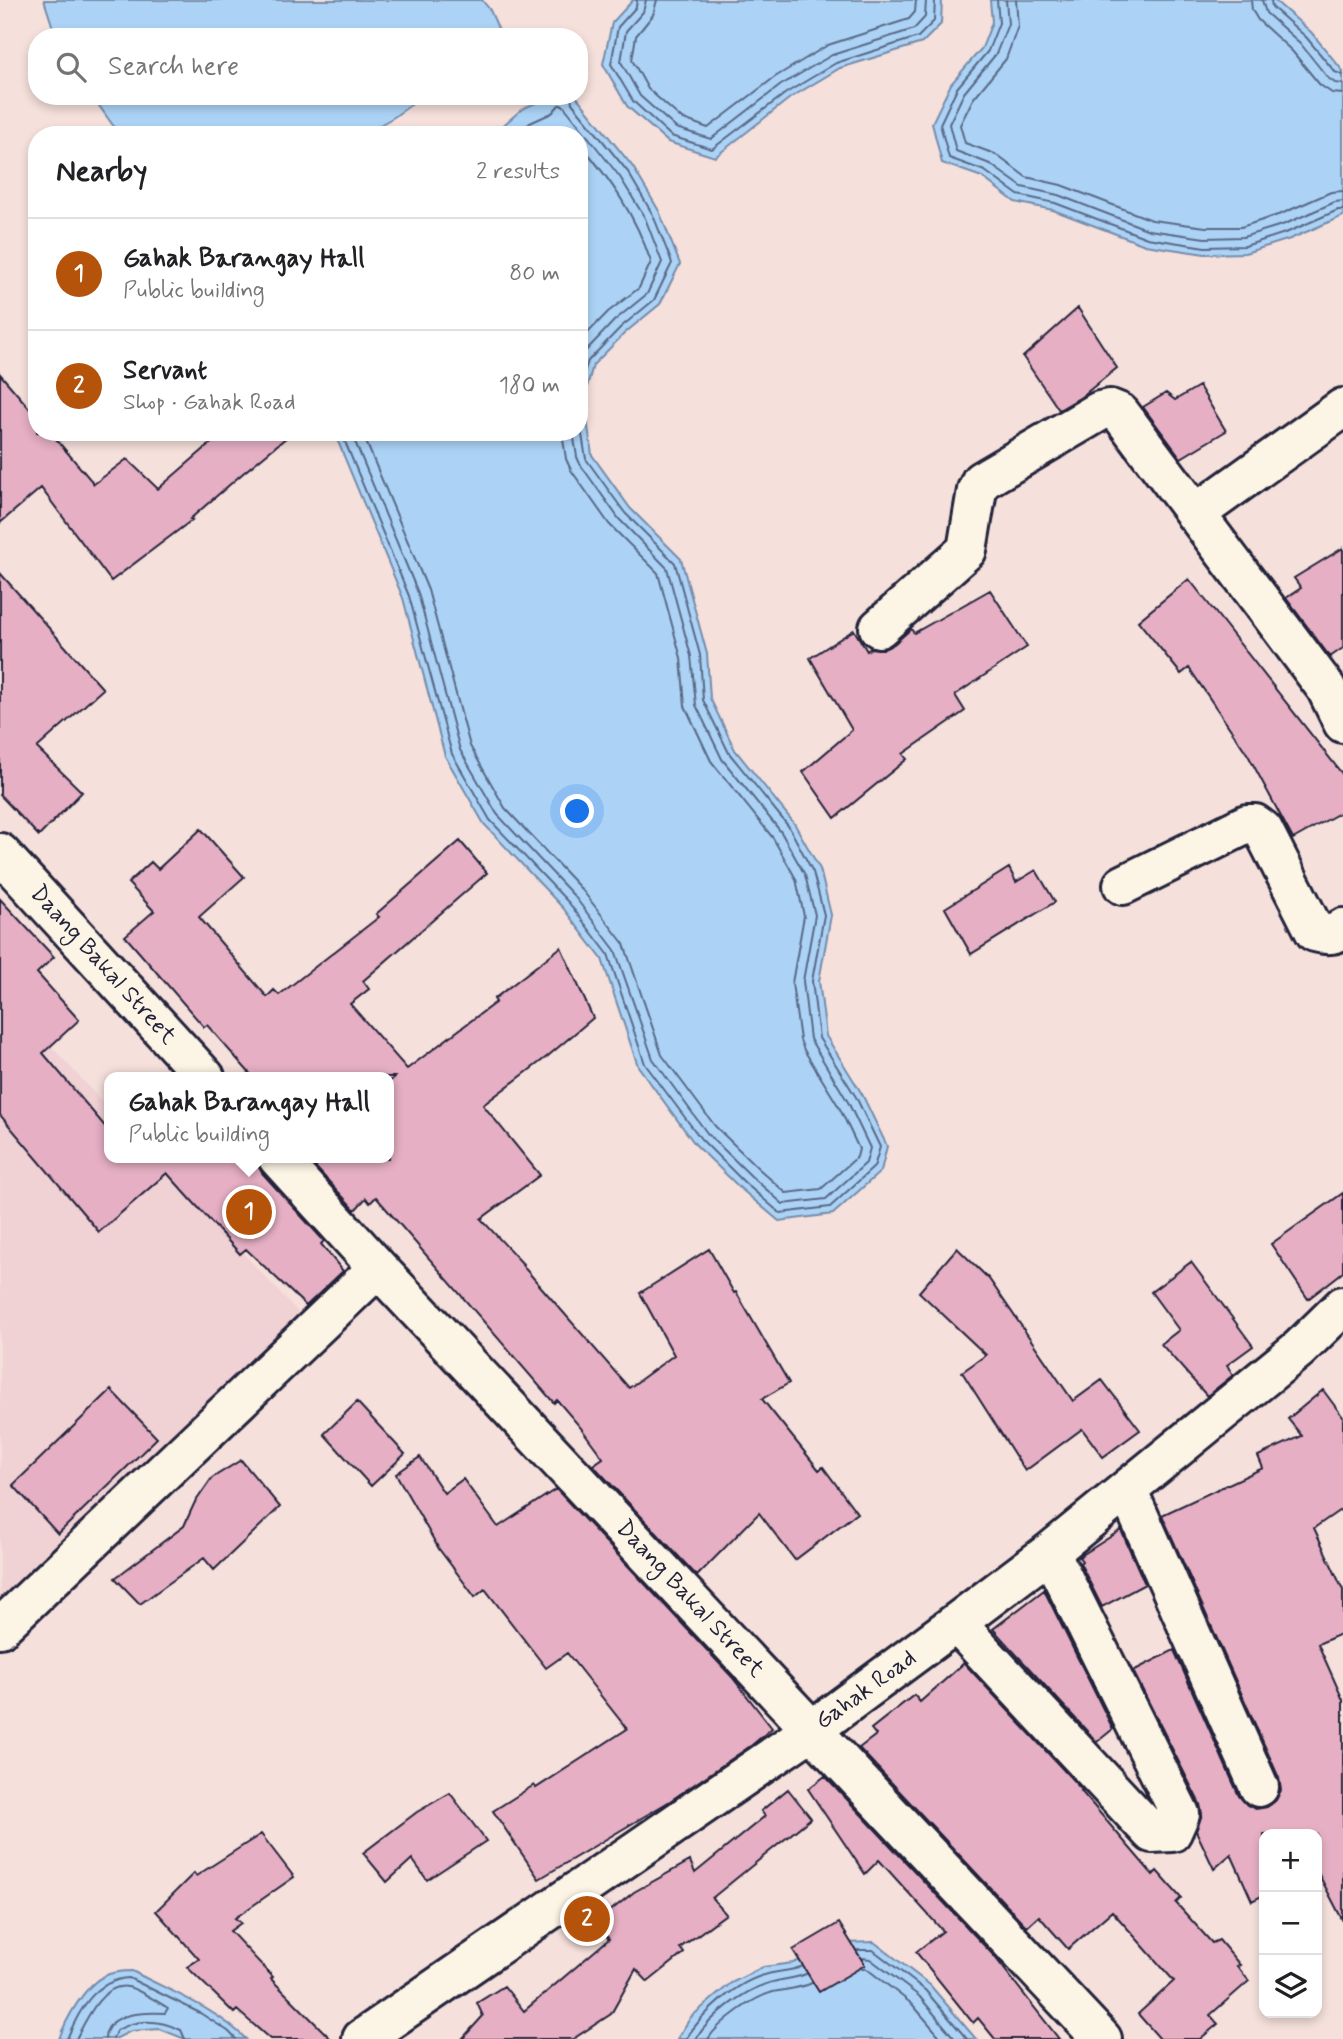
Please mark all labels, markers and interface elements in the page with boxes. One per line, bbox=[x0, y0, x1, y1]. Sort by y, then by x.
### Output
search box bbox=[28, 28, 588, 105]
icon: search bbox=[52, 48, 90, 86]
text: Search here bbox=[108, 50, 239, 84]
text: Nearby bbox=[56, 152, 147, 191]
text: 2 results bbox=[476, 157, 560, 187]
text: Gahak Barangay Hall bbox=[123, 242, 365, 276]
text: 1 bbox=[74, 259, 84, 289]
text: 80 m bbox=[509, 259, 560, 289]
text: Public building bbox=[123, 276, 265, 306]
text: Servant bbox=[123, 354, 207, 388]
text: 2 bbox=[73, 371, 85, 401]
text: 180 m bbox=[499, 371, 560, 401]
text: Shop · Gahak Road bbox=[123, 388, 296, 418]
your location bbox=[560, 794, 594, 828]
street label: Daang Bakal Street bbox=[21, 878, 183, 1053]
popup bbox=[104, 1072, 394, 1163]
text: Gahak Barangay Hall bbox=[128, 1086, 370, 1120]
text: Public building bbox=[128, 1120, 270, 1150]
pin: 1 bbox=[226, 1186, 272, 1238]
street label: Daang Bakal Street bbox=[607, 1513, 771, 1686]
street label: Gahak Road bbox=[809, 1643, 923, 1737]
map controls bbox=[1259, 1829, 1322, 2018]
button: + bbox=[1259, 1829, 1322, 1892]
button: − bbox=[1259, 1892, 1322, 1955]
pin: 2 bbox=[564, 1893, 610, 1945]
button: layers bbox=[1259, 1955, 1322, 2018]

